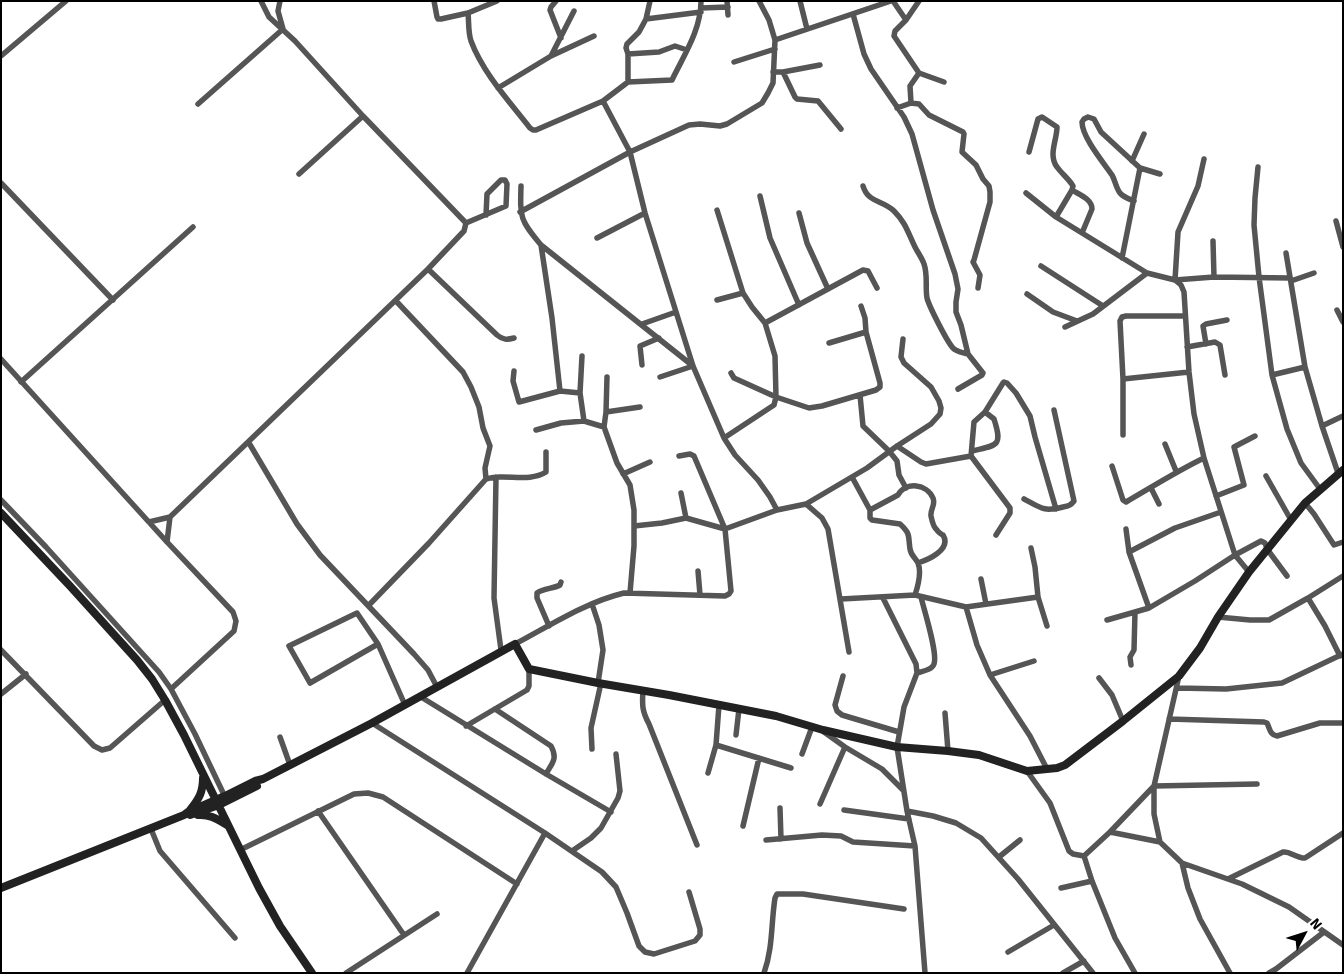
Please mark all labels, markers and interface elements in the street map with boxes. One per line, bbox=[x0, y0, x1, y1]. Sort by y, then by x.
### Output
north arrow bbox=[1279, 909, 1329, 959]
text: N bbox=[1306, 915, 1326, 933]

